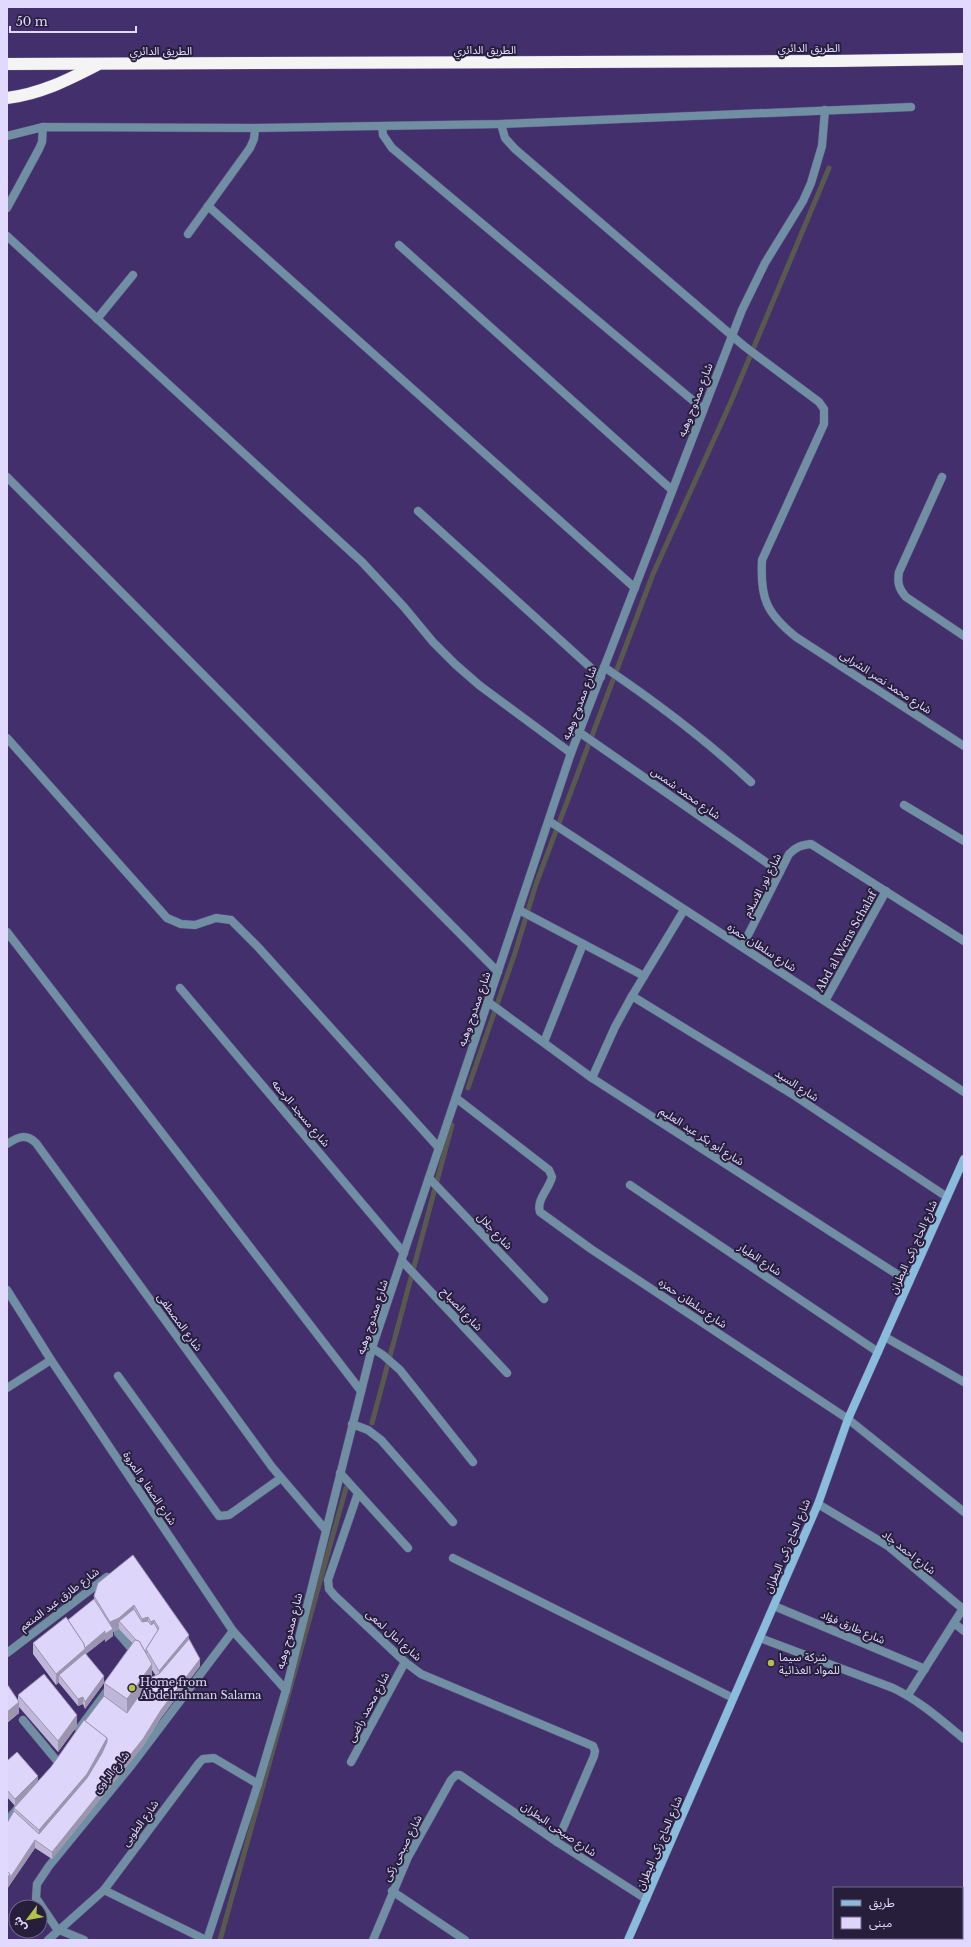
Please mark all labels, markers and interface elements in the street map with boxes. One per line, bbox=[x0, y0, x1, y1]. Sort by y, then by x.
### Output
scale bar bbox=[10, 8, 136, 34]
text: 50 m bbox=[16, 14, 48, 29]
street label: الطريق الدائري bbox=[778, 41, 840, 58]
street label: الطريق الدائري bbox=[454, 43, 516, 60]
street label: الطريق الدائري bbox=[130, 44, 192, 61]
street label: شارع ممدوح وهبه bbox=[674, 361, 717, 439]
street label: شارع محمد نصر الشرابى bbox=[837, 647, 935, 718]
street label: شارع ممدوح وهبه bbox=[558, 664, 601, 742]
street label: شارع محمد شمس bbox=[648, 764, 724, 823]
street label: شارع نور الاسلام bbox=[740, 851, 785, 920]
street label: Abd al Wens Schalaf bbox=[812, 887, 880, 995]
street label: شارع سلطان حمزه bbox=[724, 919, 799, 976]
street label: شارع ممدوح وهبه bbox=[455, 969, 494, 1049]
street label: شارع السيد bbox=[772, 1066, 822, 1105]
street label: شارع مسجد الرحمه bbox=[268, 1077, 333, 1150]
street label: شارع أبو بكر عبد العليم bbox=[656, 1104, 747, 1170]
street label: شارع الحاج زكى البطران bbox=[886, 1198, 941, 1296]
street label: شارع جلال bbox=[474, 1210, 516, 1253]
street label: شارع الطيار bbox=[734, 1239, 785, 1280]
street label: شارع سلطان حمزه bbox=[656, 1275, 730, 1332]
street label: شارع ممدوح وهبه bbox=[353, 1277, 392, 1357]
street label: شارع الصباح bbox=[438, 1284, 486, 1335]
street label: شارع المصطفى bbox=[153, 1290, 206, 1355]
street label: شارع الصفا و المروة bbox=[119, 1448, 180, 1528]
street label: شارع الحاج زكى البطران bbox=[761, 1496, 814, 1596]
street label: شارع احمد جاد bbox=[879, 1527, 939, 1578]
street label: شارع طارق عبد المنعم bbox=[16, 1564, 103, 1635]
street label: شارع ممدوح وهبه bbox=[273, 1591, 306, 1671]
street label: شارع امال لمعى bbox=[363, 1606, 425, 1665]
street label: شارع طارق فؤاد bbox=[818, 1607, 888, 1648]
place label: شركة سيما للمواد الغذائية bbox=[779, 1650, 840, 1677]
marker: شركة سيما للمواد الغذائية bbox=[766, 1658, 776, 1668]
street label: شارع محمد راضى bbox=[344, 1669, 393, 1745]
place label: Home from Abdelrahman Salama bbox=[139, 1675, 262, 1702]
marker: Home from Abdelrahman Salama bbox=[127, 1683, 137, 1693]
street label: شارع الراوى bbox=[90, 1748, 133, 1796]
street label: شارع الحاج زكى البطران bbox=[633, 1793, 686, 1893]
street label: شارع الطوبى bbox=[118, 1797, 163, 1850]
street label: شارع صبحى البطران bbox=[518, 1799, 600, 1860]
street label: شارع صبحى زكى bbox=[379, 1812, 426, 1884]
legend bbox=[833, 1887, 963, 1939]
text: طريق bbox=[869, 1895, 895, 1911]
north arrow bbox=[8, 1899, 48, 1939]
text: ش bbox=[10, 1914, 29, 1934]
text: مبنى bbox=[869, 1915, 892, 1930]

